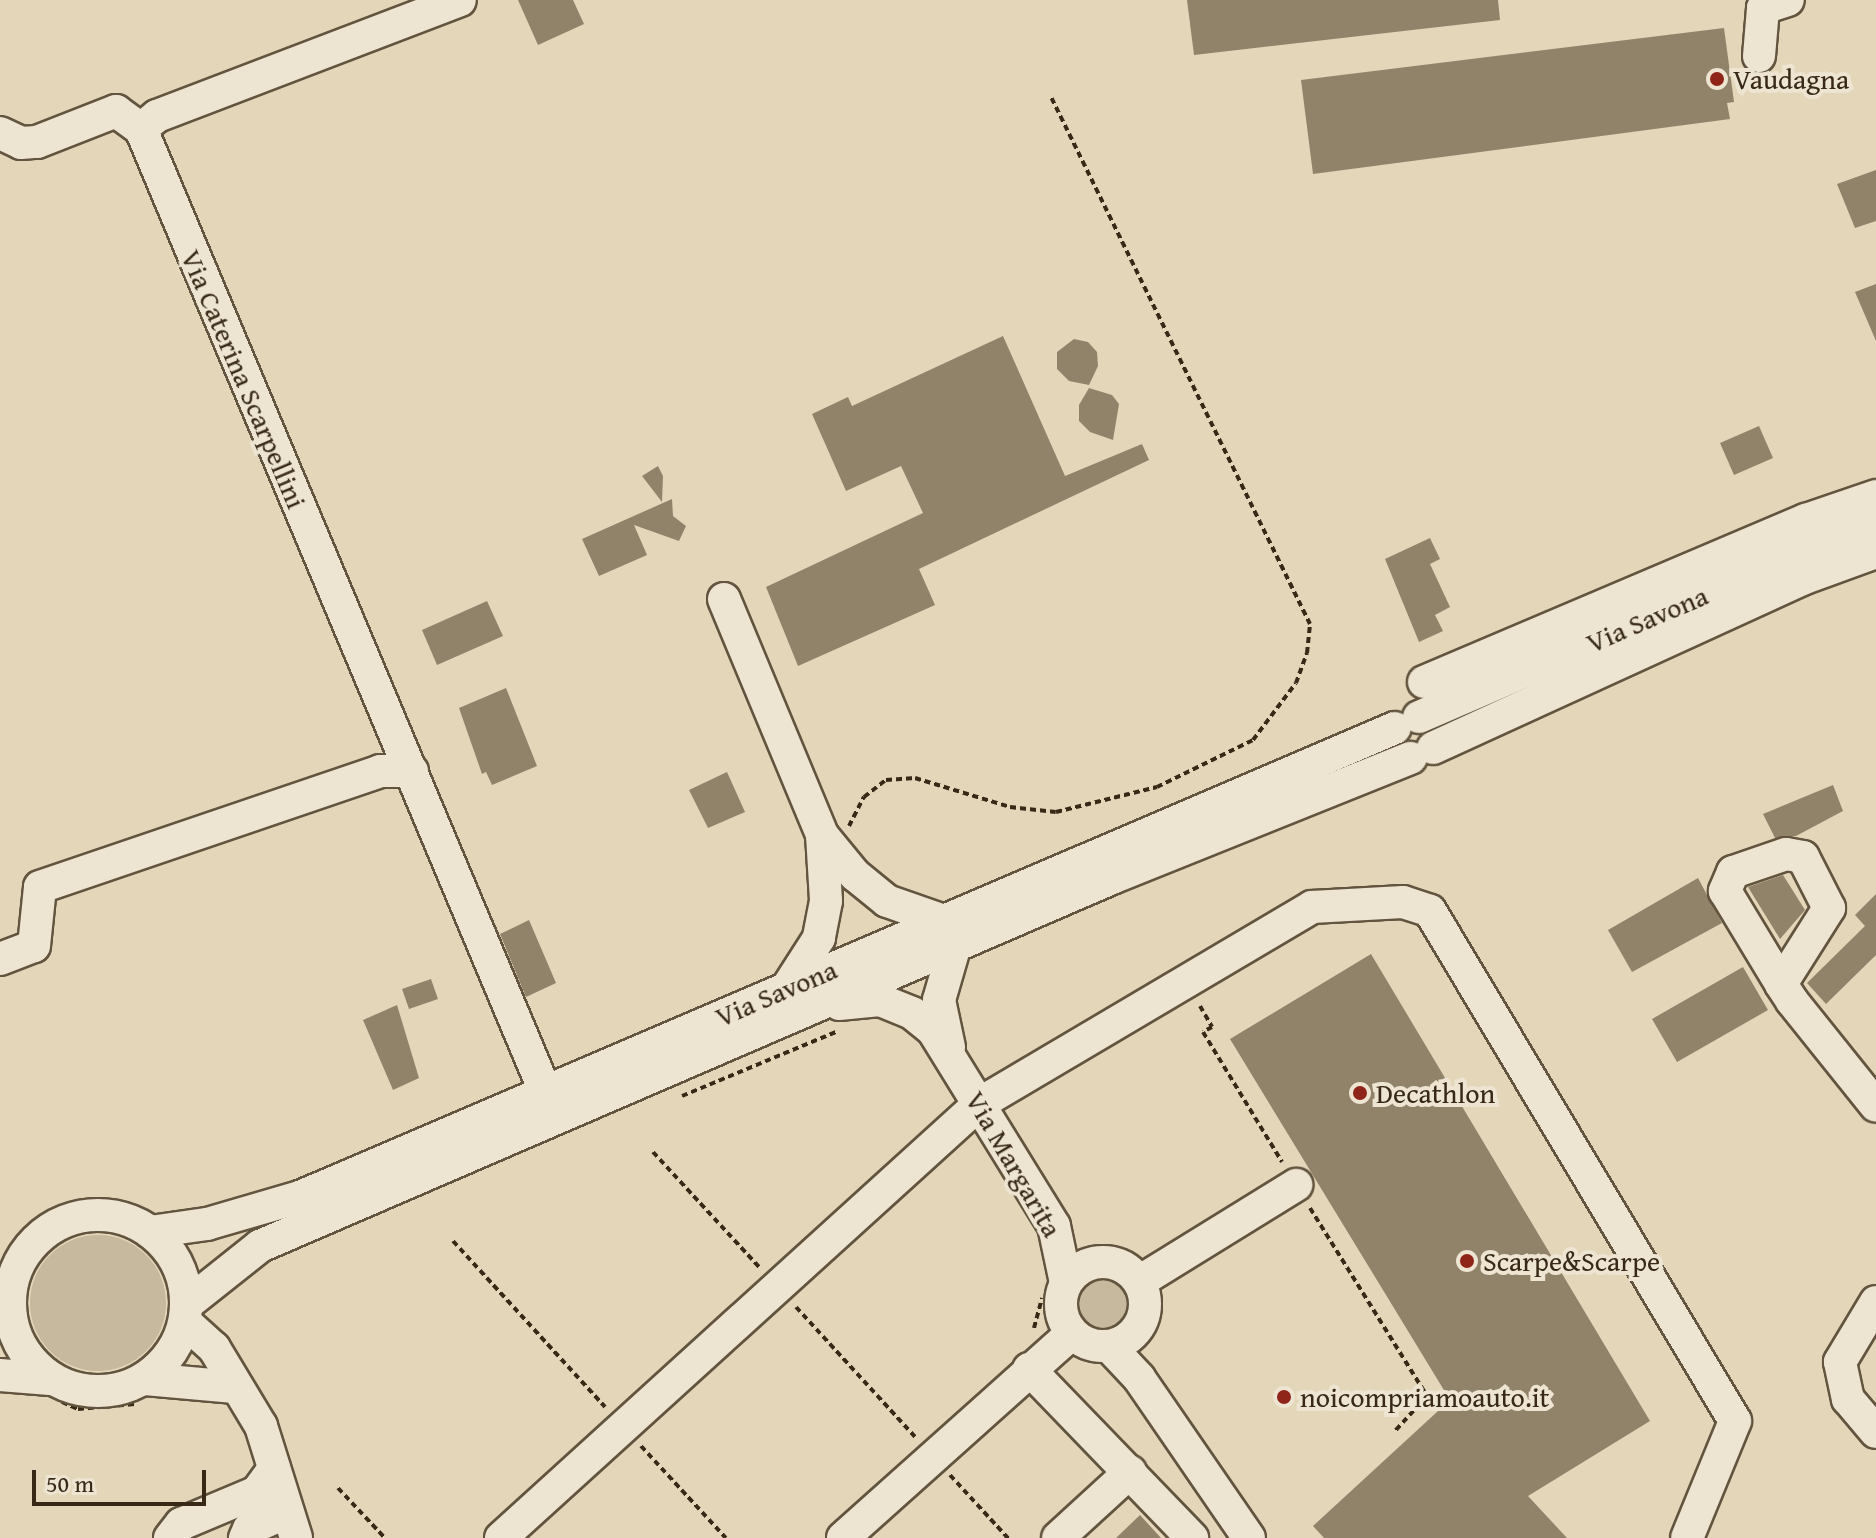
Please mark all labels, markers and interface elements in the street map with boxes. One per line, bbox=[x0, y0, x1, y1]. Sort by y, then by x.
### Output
place label: Vaudagna bbox=[1733, 62, 1849, 96]
marker: Vaudagna bbox=[1708, 70, 1726, 88]
street label: Via Caterina Scarpellini bbox=[174, 245, 314, 513]
street label: Via Savona bbox=[1581, 578, 1713, 660]
street label: Via Savona bbox=[710, 952, 842, 1034]
place label: Decathlon bbox=[1376, 1076, 1495, 1110]
marker: Decathlon bbox=[1351, 1084, 1369, 1102]
street label: Via Margarita bbox=[959, 1085, 1069, 1243]
place label: Scarpe&Scarpe bbox=[1483, 1244, 1660, 1278]
marker: Scarpe&Scarpe bbox=[1458, 1252, 1476, 1270]
place label: noicompriamoauto.it bbox=[1300, 1380, 1549, 1414]
marker: noicompriamoauto.it bbox=[1275, 1388, 1293, 1406]
scale bar bbox=[36, 1454, 210, 1504]
text: 50 m bbox=[46, 1466, 94, 1501]

